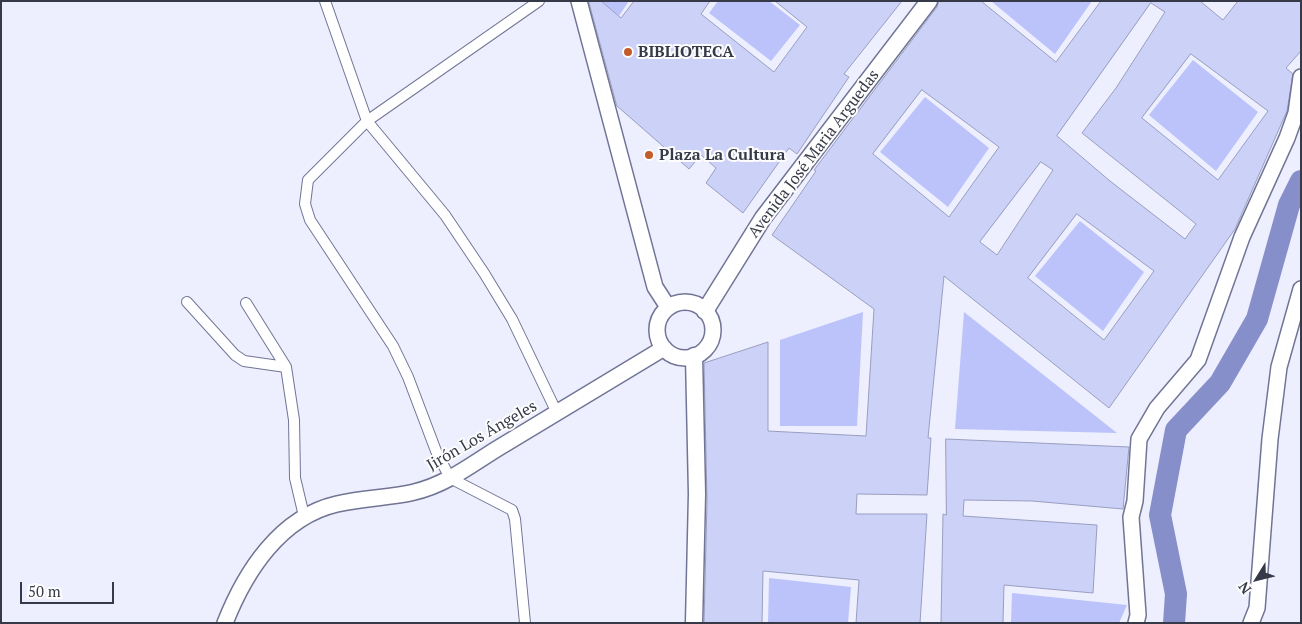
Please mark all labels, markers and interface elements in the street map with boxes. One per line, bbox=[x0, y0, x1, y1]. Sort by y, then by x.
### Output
place label: BIBLIOTECA bbox=[638, 42, 734, 62]
marker: BIBLIOTECA bbox=[622, 46, 634, 58]
street label: Avenida José Maria Arguedas bbox=[745, 66, 883, 242]
place label: Plaza La Cultura bbox=[659, 145, 785, 165]
marker: Plaza La Cultura bbox=[643, 149, 655, 161]
street label: Jirón Los Ángeles bbox=[424, 397, 540, 475]
north arrow bbox=[1232, 554, 1282, 604]
scale bar bbox=[22, 572, 116, 604]
text: N bbox=[1234, 578, 1255, 598]
text: 50 m bbox=[28, 581, 61, 601]

